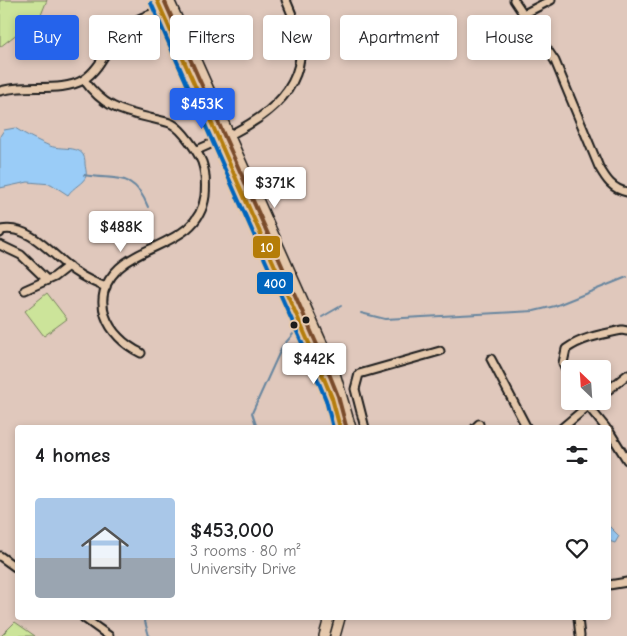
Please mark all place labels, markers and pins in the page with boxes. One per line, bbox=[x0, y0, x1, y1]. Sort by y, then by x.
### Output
pin: $453K bbox=[167, 88, 237, 130]
pin: $371K bbox=[240, 166, 310, 209]
pin: $488K bbox=[86, 210, 156, 253]
unlabelled marker bbox=[301, 315, 311, 325]
unlabelled marker bbox=[289, 320, 299, 330]
pin: $442K bbox=[279, 342, 349, 385]

